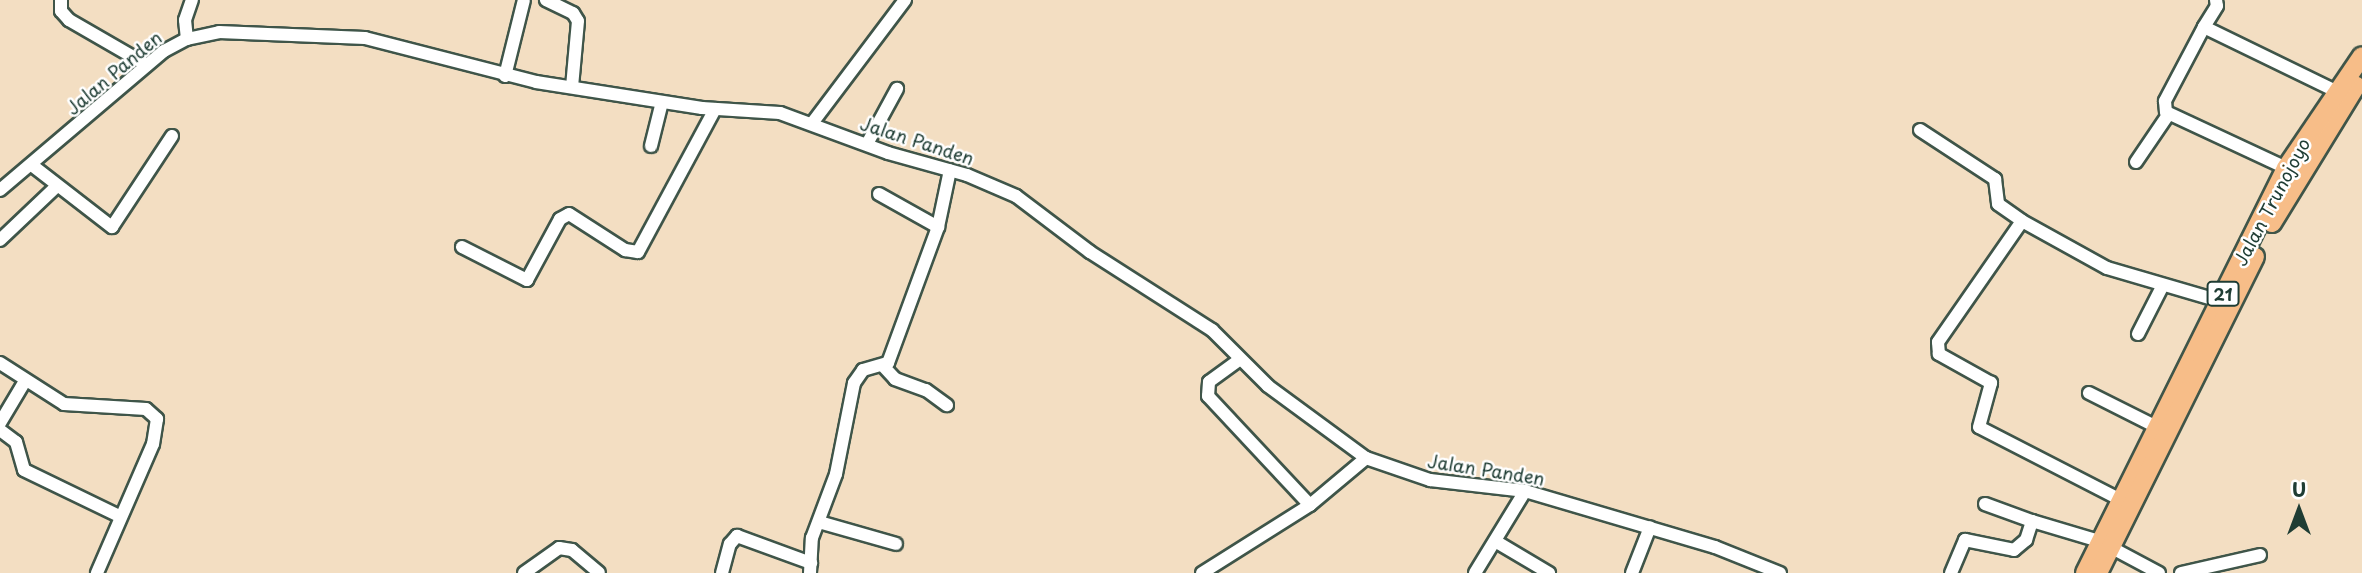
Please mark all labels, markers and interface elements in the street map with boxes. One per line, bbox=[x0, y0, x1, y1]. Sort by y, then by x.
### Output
street label: Jalan Panden bbox=[62, 27, 166, 119]
street label: Jalan Panden bbox=[858, 113, 976, 169]
street label: Jalan Trunojoyo bbox=[2229, 134, 2315, 270]
road number: 21 bbox=[2206, 282, 2240, 306]
street label: Jalan Panden bbox=[1426, 450, 1546, 490]
north arrow bbox=[2264, 475, 2334, 545]
text: U bbox=[2292, 475, 2306, 503]

